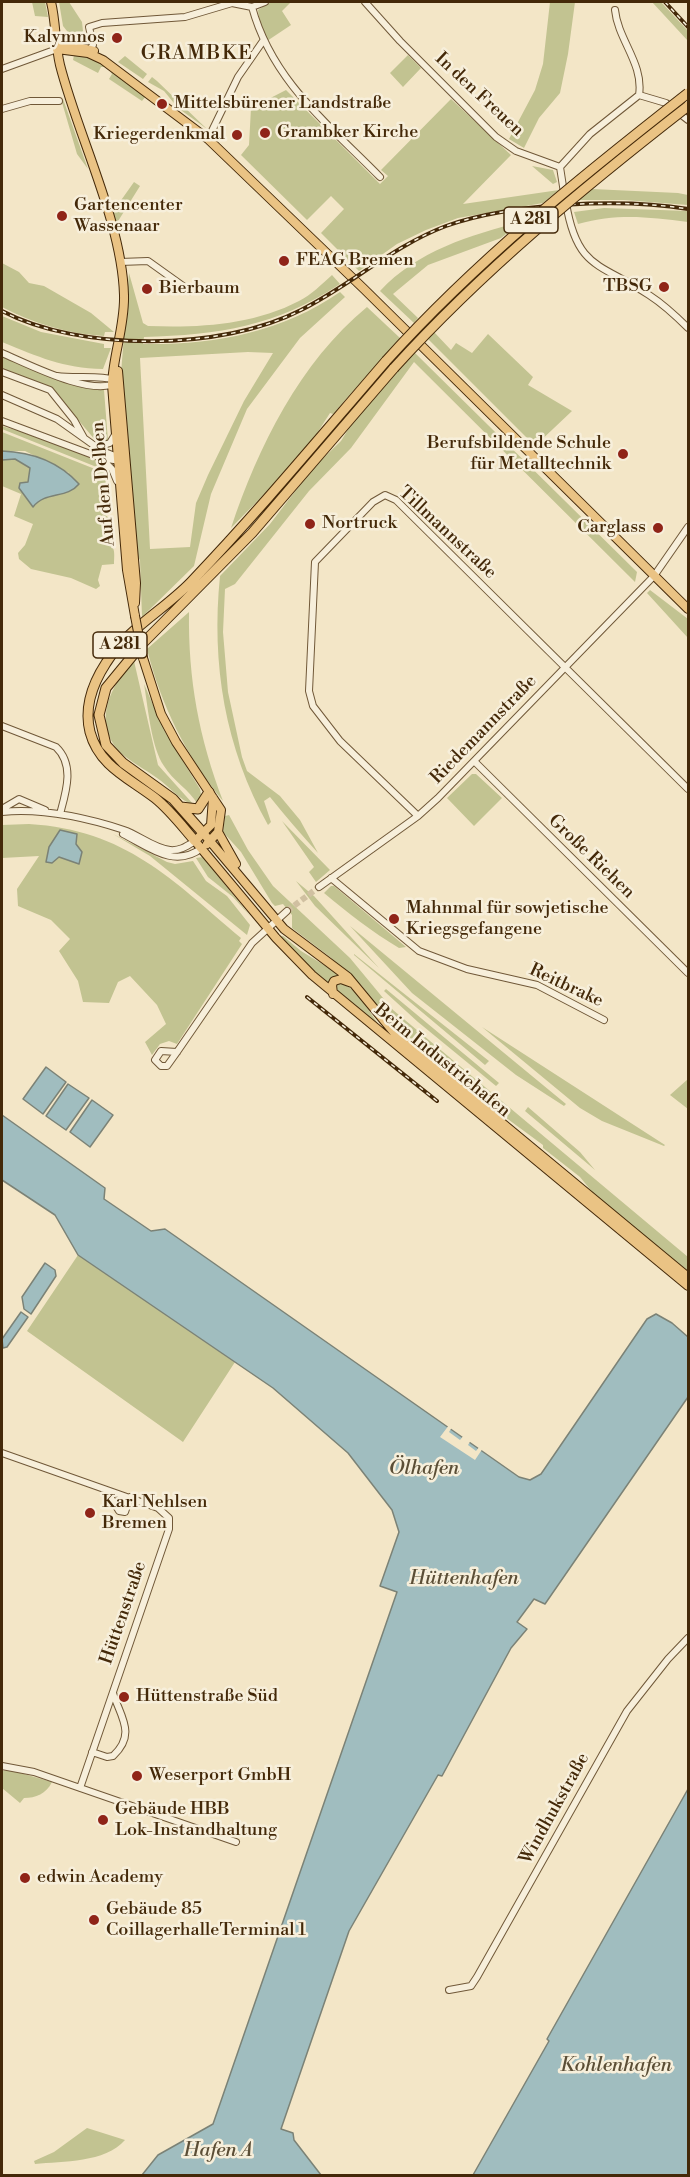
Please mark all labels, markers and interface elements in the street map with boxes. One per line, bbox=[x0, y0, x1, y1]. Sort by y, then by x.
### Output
place label: Kalymnos bbox=[23, 27, 105, 49]
marker: Kalymnos bbox=[110, 31, 124, 45]
district label: GRAMBKE bbox=[141, 42, 253, 66]
street label: In den Freuen bbox=[430, 48, 528, 142]
place label: Mittelsbürener Landstraße bbox=[174, 93, 391, 115]
marker: Mittelsbürener Landstraße bbox=[155, 97, 169, 111]
place label: Grambker Kirche bbox=[277, 122, 418, 144]
place label: Kriegerdenkmal bbox=[93, 124, 225, 146]
marker: Grambker Kirche bbox=[258, 126, 272, 140]
marker: Kriegerdenkmal bbox=[230, 128, 244, 142]
place label: Gartencenter Wassenaar bbox=[74, 195, 183, 238]
road number: A 281 bbox=[504, 207, 558, 233]
marker: Gartencenter Wassenaar bbox=[55, 209, 69, 223]
place label: FEAG Bremen bbox=[296, 250, 414, 272]
marker: FEAG Bremen bbox=[277, 254, 291, 268]
place label: TBSG bbox=[603, 276, 652, 298]
place label: Bierbaum bbox=[159, 278, 240, 300]
marker: TBSG bbox=[657, 280, 671, 294]
marker: Bierbaum bbox=[140, 282, 154, 296]
street label: Auf den Delben bbox=[88, 421, 120, 547]
place label: Berufsbildende Schule für Metalltechnik bbox=[427, 433, 611, 476]
marker: Berufsbildende Schule für Metalltechnik bbox=[616, 447, 630, 461]
street label: Tillmannstraße bbox=[394, 482, 500, 584]
place label: Nortruck bbox=[322, 513, 397, 535]
marker: Nortruck bbox=[303, 517, 317, 531]
place label: Carglass bbox=[577, 517, 646, 539]
marker: Carglass bbox=[651, 521, 665, 535]
road number: A 281 bbox=[93, 632, 147, 658]
street label: Riedemannstraße bbox=[426, 671, 542, 789]
street label: Große Riehen bbox=[543, 810, 639, 904]
place label: Mahnmal für sowjetische Kriegsgefangene bbox=[406, 898, 609, 940]
marker: Mahnmal für sowjetische Kriegsgefangene bbox=[387, 912, 401, 926]
street label: Reitbrake bbox=[526, 959, 606, 1013]
street label: Beim Industriehafen bbox=[370, 1000, 514, 1122]
water label: Ölhafen bbox=[389, 1457, 459, 1481]
place label: Karl Nehlsen Bremen bbox=[102, 1492, 207, 1534]
marker: Karl Nehlsen Bremen bbox=[83, 1506, 97, 1520]
street label: Hüttenstraße bbox=[96, 1559, 152, 1667]
water label: Hüttenhafen bbox=[409, 1567, 519, 1591]
place label: Hüttenstraße Süd bbox=[136, 1686, 278, 1708]
marker: Hüttenstraße Süd bbox=[117, 1690, 131, 1704]
street label: Windhukstraße bbox=[515, 1750, 595, 1868]
place label: Weserport GmbH bbox=[149, 1765, 291, 1787]
marker: Weserport GmbH bbox=[130, 1769, 144, 1783]
place label: Gebäude HBB Lok-Instandhaltung bbox=[115, 1799, 277, 1842]
marker: Gebäude HBB Lok-Instandhaltung bbox=[96, 1813, 110, 1827]
place label: edwin Academy bbox=[37, 1867, 163, 1889]
marker: edwin Academy bbox=[18, 1871, 32, 1885]
place label: Gebäude 85 CoillagerhalleTerminal 1 bbox=[106, 1899, 306, 1942]
marker: Gebäude 85 CoillagerhalleTerminal 1 bbox=[87, 1913, 101, 1927]
water label: Kohlenhafen bbox=[560, 2054, 672, 2078]
water label: Hafen A bbox=[183, 2139, 253, 2163]

